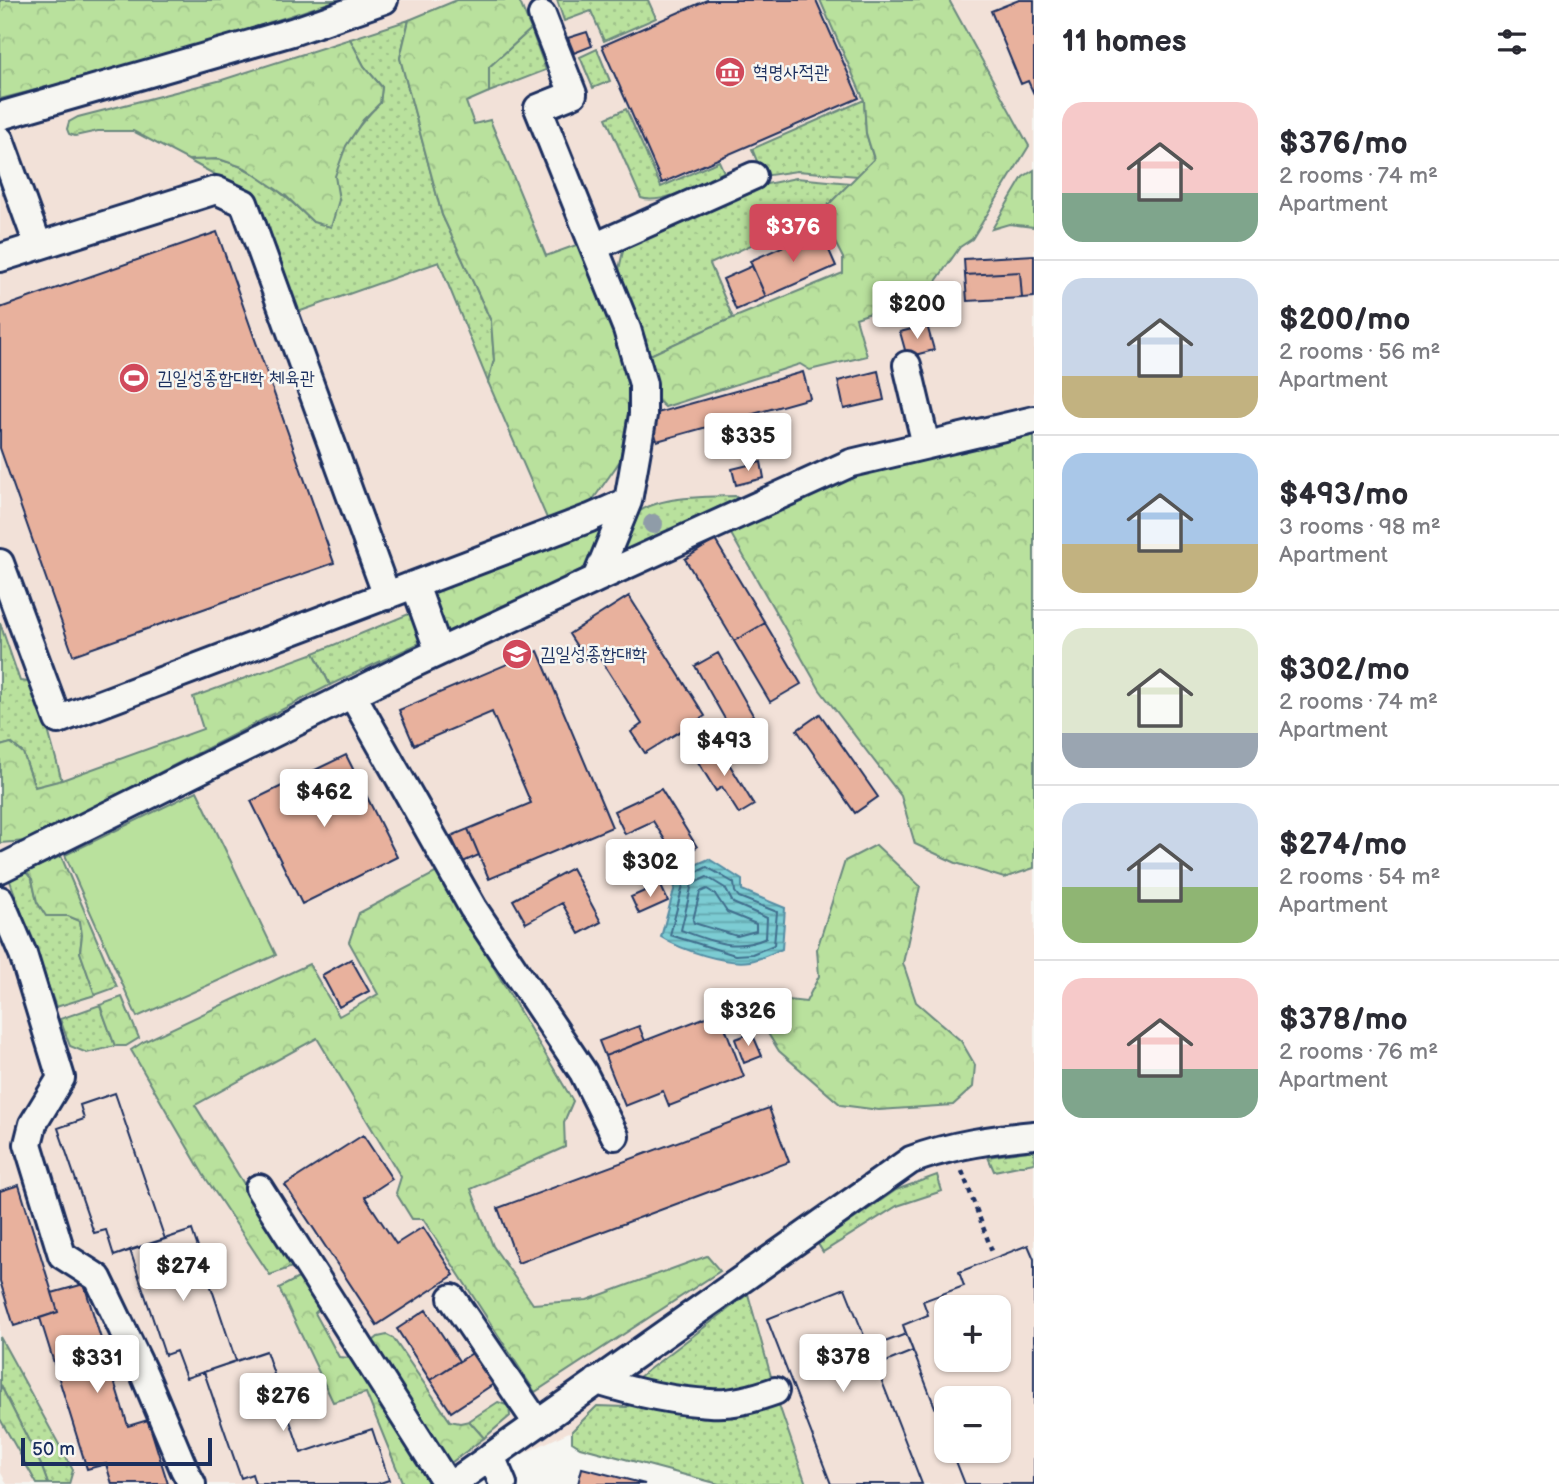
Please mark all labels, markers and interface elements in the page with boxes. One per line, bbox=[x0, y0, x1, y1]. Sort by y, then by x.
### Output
icon: filters bbox=[1493, 23, 1531, 61]
text: 11 homes bbox=[1062, 24, 1186, 60]
museum icon: 혁명사적관 bbox=[713, 55, 747, 89]
place label: 혁명사적관 bbox=[753, 61, 829, 84]
text: $376/mo bbox=[1279, 126, 1408, 162]
icon: home bbox=[1118, 130, 1202, 214]
text: 2 rooms · 74 m² bbox=[1279, 162, 1438, 190]
text: Apartment bbox=[1279, 190, 1388, 218]
pin: $376 bbox=[752, 204, 834, 264]
text: $376 bbox=[765, 213, 821, 241]
pin: $200 bbox=[876, 282, 958, 341]
text: $200 bbox=[888, 290, 946, 318]
text: $200/mo bbox=[1279, 302, 1410, 338]
icon: home bbox=[1118, 306, 1202, 390]
text: 2 rooms · 56 m² bbox=[1279, 338, 1441, 366]
sports icon: 김일성종합대학 체육관 bbox=[117, 361, 151, 395]
text: Apartment bbox=[1279, 366, 1388, 394]
place label: 김일성종합대학 체육관 bbox=[157, 367, 315, 390]
pin: $335 bbox=[707, 414, 789, 473]
text: $335 bbox=[720, 422, 776, 450]
text: $493/mo bbox=[1279, 477, 1408, 513]
icon: home bbox=[1118, 481, 1202, 565]
text: 3 rooms · 98 m² bbox=[1279, 513, 1441, 541]
text: Apartment bbox=[1279, 541, 1388, 569]
school or university icon: 김일성종합대학 bbox=[500, 637, 534, 671]
place label: 김일성종합대학 bbox=[540, 643, 647, 666]
text: $302/mo bbox=[1279, 652, 1410, 688]
icon: home bbox=[1118, 656, 1202, 740]
text: 2 rooms · 74 m² bbox=[1279, 688, 1438, 716]
text: Apartment bbox=[1279, 716, 1388, 744]
pin: $493 bbox=[683, 718, 765, 778]
text: $493 bbox=[696, 727, 752, 755]
pin: $462 bbox=[283, 770, 365, 829]
text: $462 bbox=[296, 778, 352, 806]
text: $274/mo bbox=[1279, 827, 1407, 863]
icon: home bbox=[1118, 831, 1202, 915]
pin: $302 bbox=[609, 839, 691, 899]
text: $302 bbox=[622, 848, 678, 876]
text: 2 rooms · 54 m² bbox=[1279, 863, 1441, 891]
text: Apartment bbox=[1279, 891, 1388, 919]
pin: $326 bbox=[707, 988, 789, 1048]
text: $326 bbox=[720, 997, 776, 1025]
text: $378/mo bbox=[1279, 1002, 1408, 1038]
icon: home bbox=[1118, 1006, 1202, 1090]
text: 2 rooms · 76 m² bbox=[1279, 1038, 1438, 1066]
text: Apartment bbox=[1279, 1066, 1388, 1094]
pin: $274 bbox=[142, 1244, 224, 1303]
text: $274 bbox=[156, 1252, 210, 1280]
map controls bbox=[934, 1295, 1011, 1463]
button: + bbox=[934, 1295, 1011, 1372]
pin: $378 bbox=[802, 1334, 884, 1394]
pin: $331 bbox=[56, 1336, 138, 1395]
text: $378 bbox=[815, 1343, 871, 1371]
text: $331 bbox=[71, 1344, 123, 1372]
pin: $276 bbox=[242, 1374, 324, 1433]
text: $276 bbox=[256, 1382, 310, 1410]
button: − bbox=[934, 1386, 1011, 1463]
scale bar bbox=[21, 1435, 212, 1467]
text: 50 m bbox=[32, 1438, 75, 1461]

